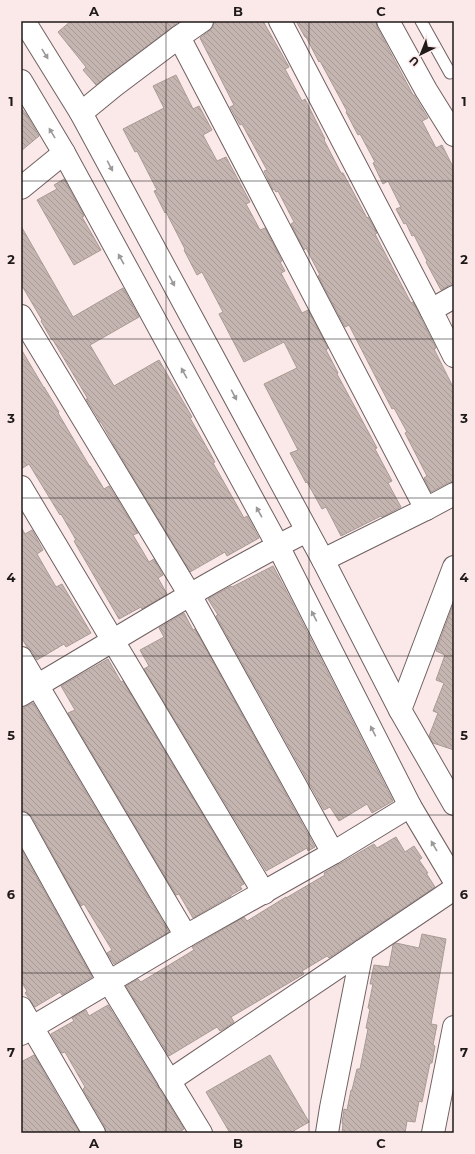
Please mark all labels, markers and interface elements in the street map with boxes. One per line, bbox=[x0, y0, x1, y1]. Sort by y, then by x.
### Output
text: A bbox=[88, 3, 100, 19]
text: B bbox=[233, 3, 243, 19]
text: C bbox=[376, 3, 386, 19]
north arrow bbox=[401, 34, 441, 74]
one-way arrow bbox=[41, 48, 48, 60]
text: U bbox=[406, 53, 422, 69]
text: 1 bbox=[8, 93, 14, 109]
text: 1 bbox=[461, 93, 467, 109]
one-way arrow bbox=[48, 127, 55, 139]
one-way arrow bbox=[107, 160, 113, 172]
text: 2 bbox=[7, 251, 15, 267]
text: 2 bbox=[460, 251, 468, 267]
one-way arrow bbox=[118, 253, 125, 264]
one-way arrow bbox=[169, 275, 175, 286]
one-way arrow bbox=[180, 367, 187, 379]
one-way arrow bbox=[230, 389, 237, 401]
text: 3 bbox=[6, 410, 15, 426]
text: 3 bbox=[459, 410, 468, 426]
one-way arrow bbox=[256, 506, 263, 517]
text: 4 bbox=[7, 569, 16, 585]
text: 4 bbox=[460, 569, 469, 585]
one-way arrow bbox=[310, 610, 317, 621]
one-way arrow bbox=[369, 726, 376, 737]
text: 5 bbox=[7, 727, 15, 743]
text: 5 bbox=[460, 727, 468, 743]
one-way arrow bbox=[431, 840, 438, 852]
text: 6 bbox=[7, 886, 16, 902]
text: 6 bbox=[460, 886, 469, 902]
text: 7 bbox=[7, 1044, 15, 1060]
text: 7 bbox=[460, 1044, 468, 1060]
text: A bbox=[88, 1135, 100, 1151]
text: B bbox=[233, 1135, 243, 1151]
text: C bbox=[376, 1135, 386, 1151]

